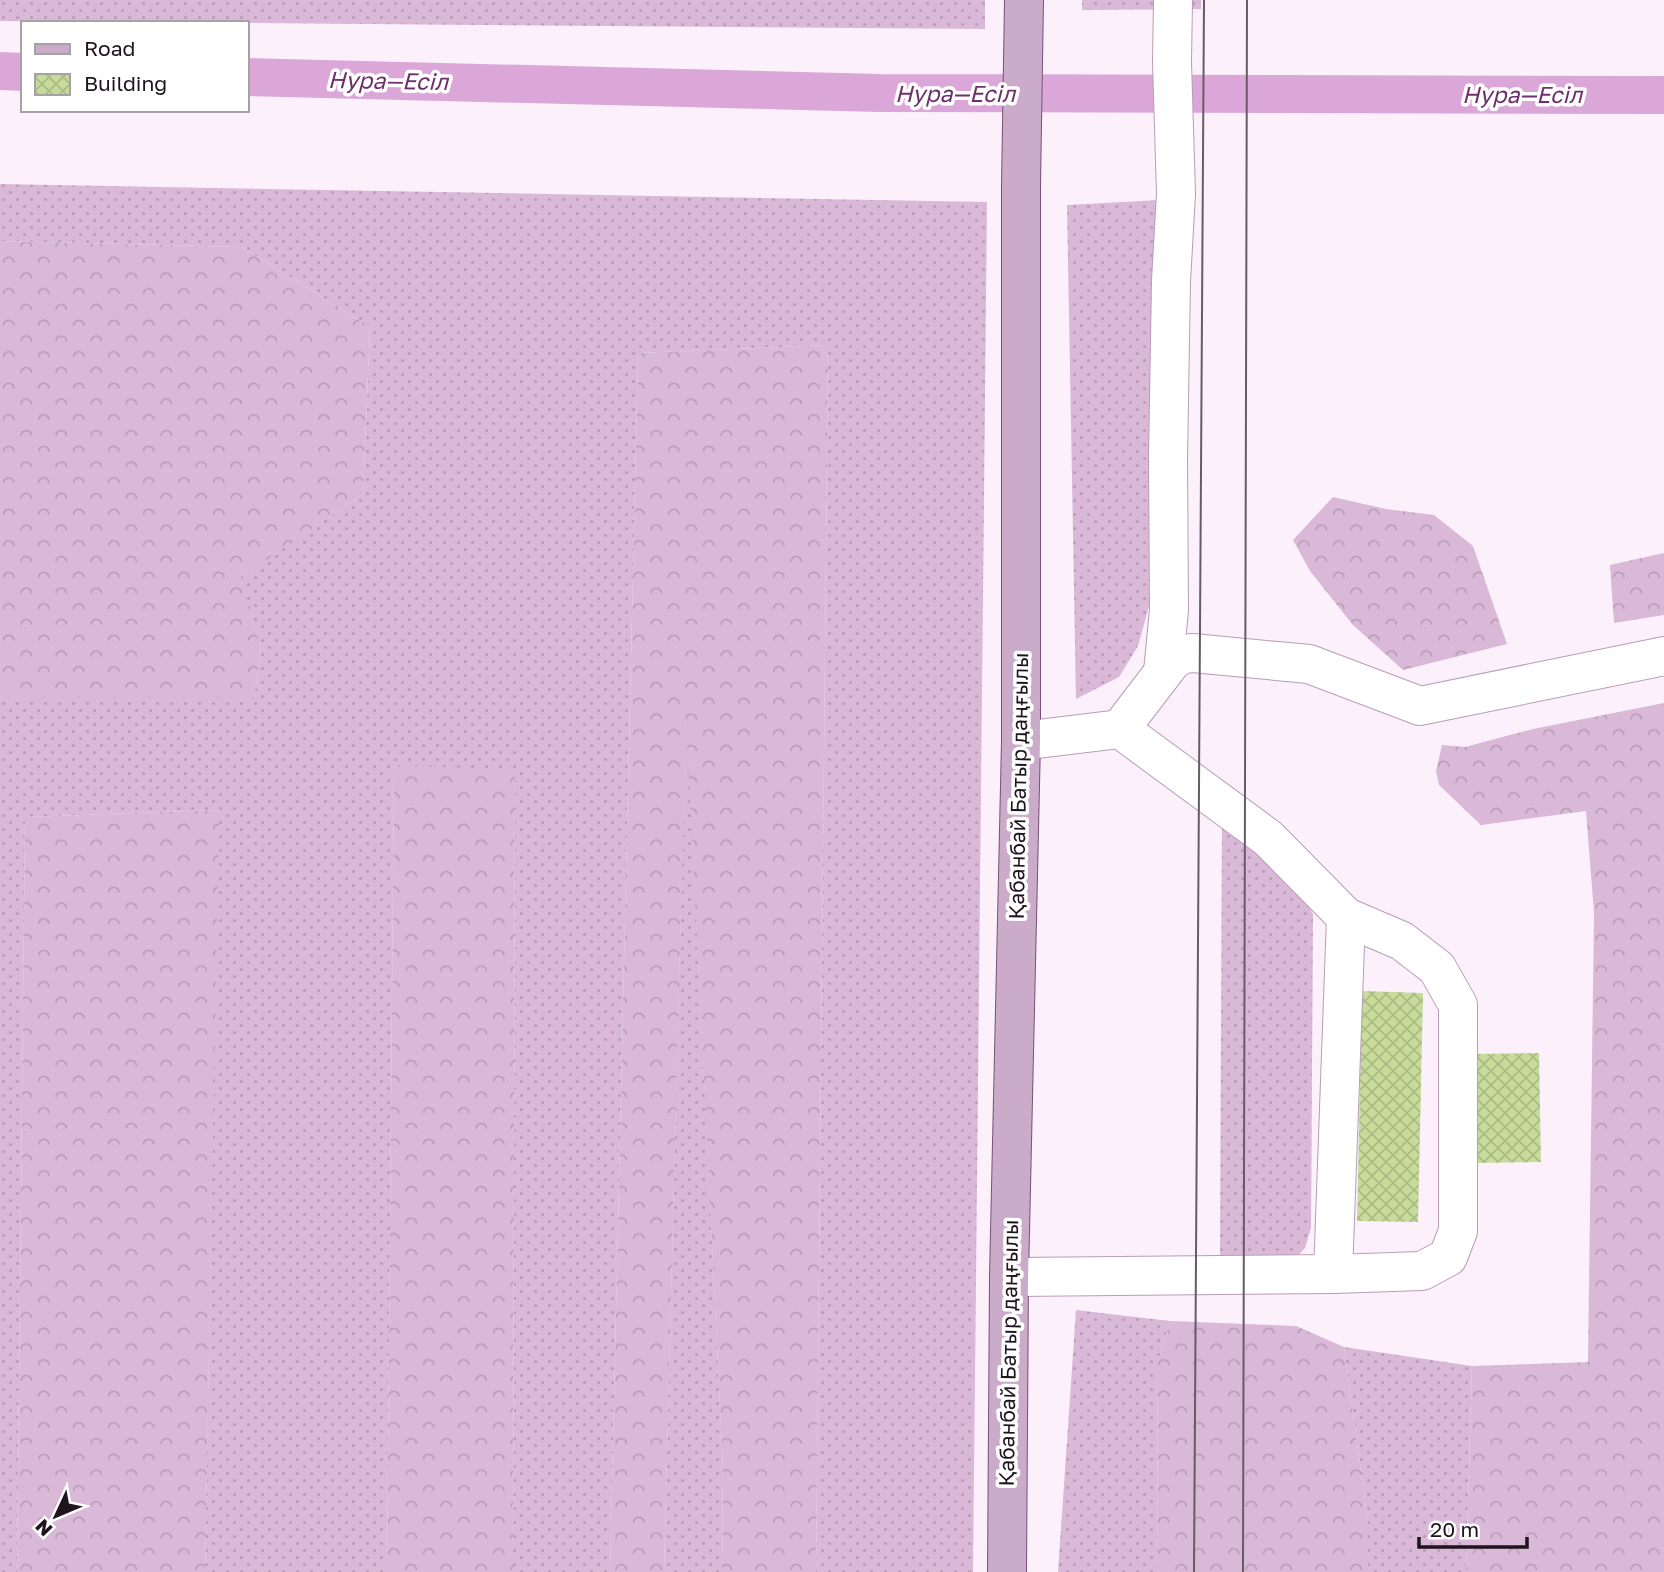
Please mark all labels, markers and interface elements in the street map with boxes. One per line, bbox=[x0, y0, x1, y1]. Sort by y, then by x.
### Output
legend bbox=[21, 21, 248, 112]
text: Road bbox=[84, 35, 135, 61]
water label: Нура—Есіл bbox=[328, 65, 450, 95]
text: Building bbox=[84, 70, 167, 96]
water label: Нура—Есіл bbox=[895, 79, 1017, 107]
water label: Нура—Есіл bbox=[1462, 80, 1584, 108]
street label: Қабанбай Батыр даңғылы bbox=[1003, 652, 1033, 920]
street label: Қабанбай Батыр даңғылы bbox=[993, 1219, 1023, 1487]
north arrow bbox=[21, 1481, 91, 1551]
scale bar bbox=[1419, 1506, 1528, 1550]
text: N bbox=[30, 1515, 57, 1541]
text: 20 m bbox=[1430, 1516, 1479, 1542]

